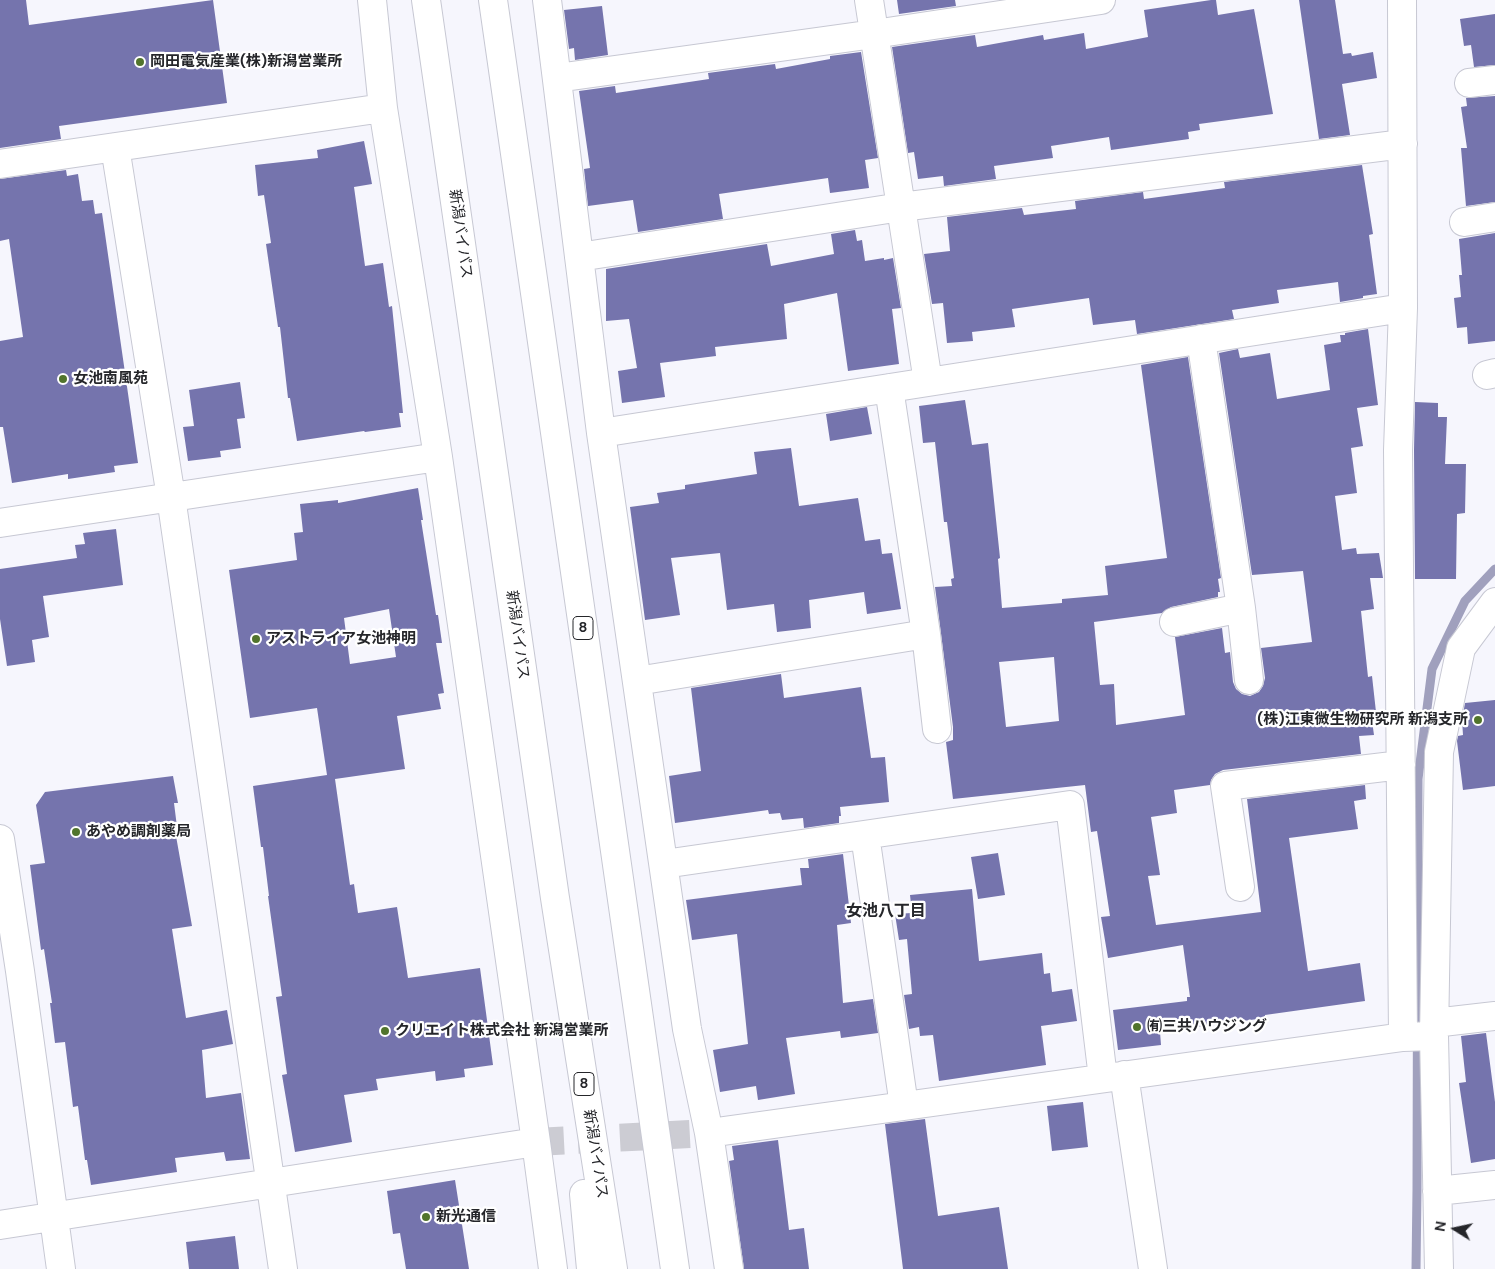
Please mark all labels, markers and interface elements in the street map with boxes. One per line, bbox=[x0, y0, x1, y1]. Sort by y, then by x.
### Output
place label: 岡田電気産業(株)新潟営業所 bbox=[150, 53, 342, 71]
marker: 岡田電気産業(株)新潟営業所 bbox=[134, 56, 146, 68]
street label: 新潟バイパス bbox=[445, 188, 475, 280]
place label: 女池南風苑 bbox=[73, 370, 148, 388]
marker: 女池南風苑 bbox=[57, 373, 69, 385]
street label: 新潟バイパス bbox=[502, 589, 532, 681]
road number: 8 bbox=[573, 616, 593, 640]
place label: アストライア女池神明 bbox=[266, 630, 416, 648]
marker: アストライア女池神明 bbox=[250, 633, 262, 645]
place label: (株)江東微生物研究所 新潟支所 bbox=[1257, 711, 1468, 729]
marker: (株)江東微生物研究所 新潟支所 bbox=[1472, 714, 1484, 726]
place label: あやめ調剤薬局 bbox=[86, 823, 191, 841]
marker: あやめ調剤薬局 bbox=[70, 826, 82, 838]
district label: 女池八丁目 bbox=[846, 902, 926, 922]
place label: ㈲三共ハウジング bbox=[1147, 1018, 1267, 1036]
marker: ㈲三共ハウジング bbox=[1131, 1021, 1143, 1033]
place label: クリエイト株式会社 新潟営業所 bbox=[395, 1022, 609, 1040]
marker: クリエイト株式会社 新潟営業所 bbox=[379, 1025, 391, 1037]
road number: 8 bbox=[574, 1072, 594, 1096]
street label: 新潟バイパス bbox=[579, 1108, 611, 1200]
north arrow bbox=[1430, 1204, 1480, 1254]
place label: 新光通信 bbox=[436, 1208, 496, 1226]
marker: 新光通信 bbox=[420, 1211, 432, 1223]
text: N bbox=[1430, 1220, 1450, 1233]

